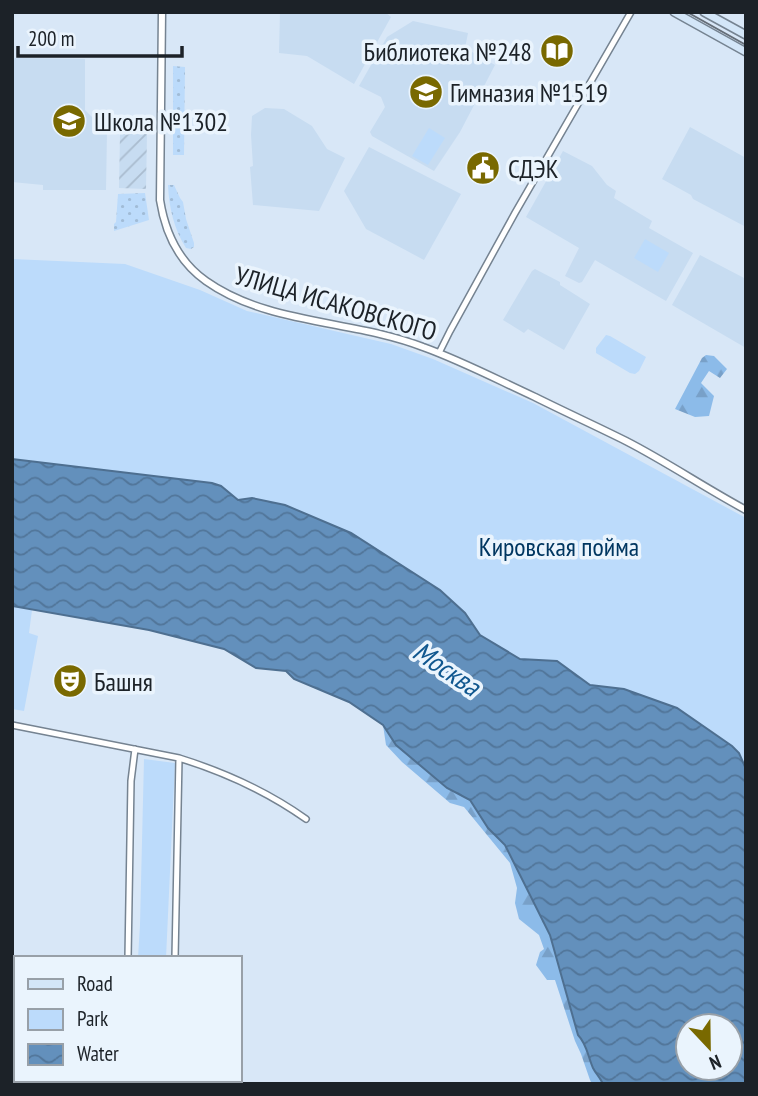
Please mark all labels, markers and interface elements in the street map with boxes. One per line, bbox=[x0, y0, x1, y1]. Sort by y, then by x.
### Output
scale bar bbox=[18, 14, 182, 58]
text: 200 m bbox=[28, 25, 74, 52]
library icon: Библиотека №248 bbox=[538, 32, 576, 70]
place label: Библиотека №248 bbox=[364, 35, 532, 68]
school or university icon: Гимназия №1519 bbox=[407, 73, 445, 111]
place label: Гимназия №1519 bbox=[450, 76, 608, 109]
school or university icon: Школа №1302 bbox=[50, 102, 88, 140]
place label: Школа №1302 bbox=[94, 105, 228, 138]
public building icon: СДЭК bbox=[464, 149, 502, 187]
place label: СДЭК bbox=[508, 152, 559, 185]
street label: УЛИЦА ИСАКОВСКОГО bbox=[231, 258, 441, 348]
park label: Кировская пойма bbox=[479, 530, 639, 563]
water label: Москва bbox=[406, 632, 489, 705]
theatre icon: Башня bbox=[51, 662, 89, 700]
place label: Башня bbox=[94, 665, 153, 698]
legend bbox=[14, 956, 242, 1082]
text: Road bbox=[77, 970, 113, 997]
text: Park bbox=[77, 1005, 108, 1032]
north arrow bbox=[674, 1012, 744, 1082]
text: Water bbox=[77, 1040, 119, 1067]
text: N bbox=[706, 1050, 725, 1076]

